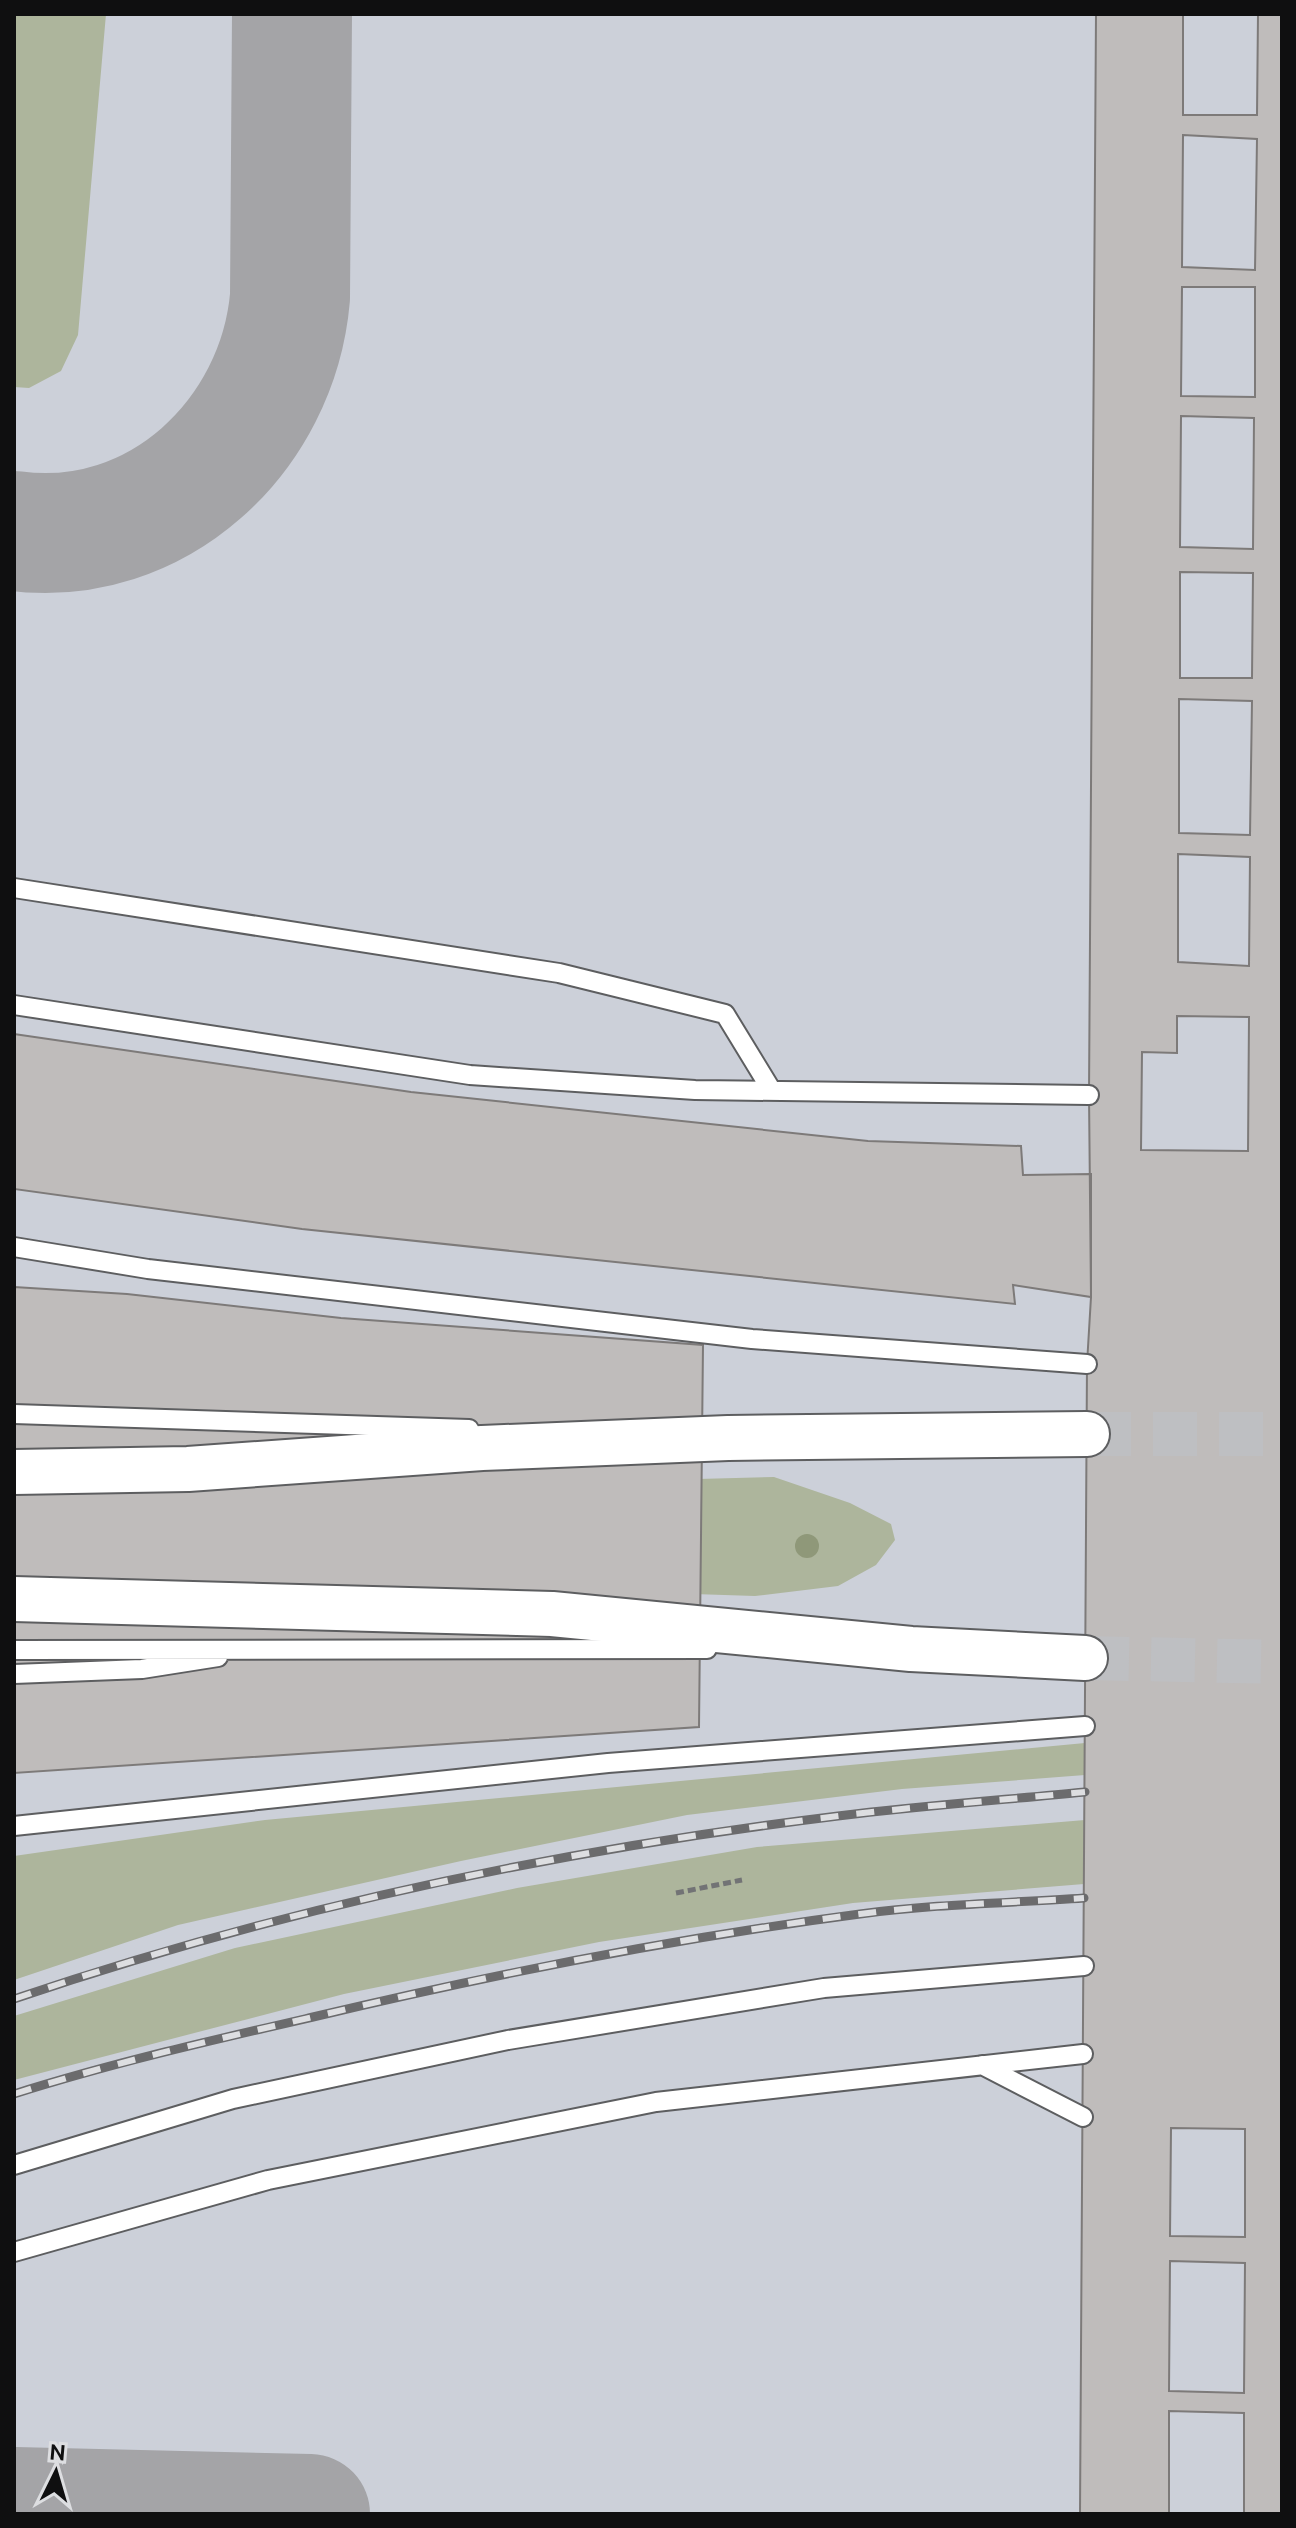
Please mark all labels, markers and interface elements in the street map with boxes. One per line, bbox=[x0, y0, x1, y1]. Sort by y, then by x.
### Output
north arrow bbox=[16, 2432, 96, 2512]
text: N bbox=[49, 2438, 67, 2465]

